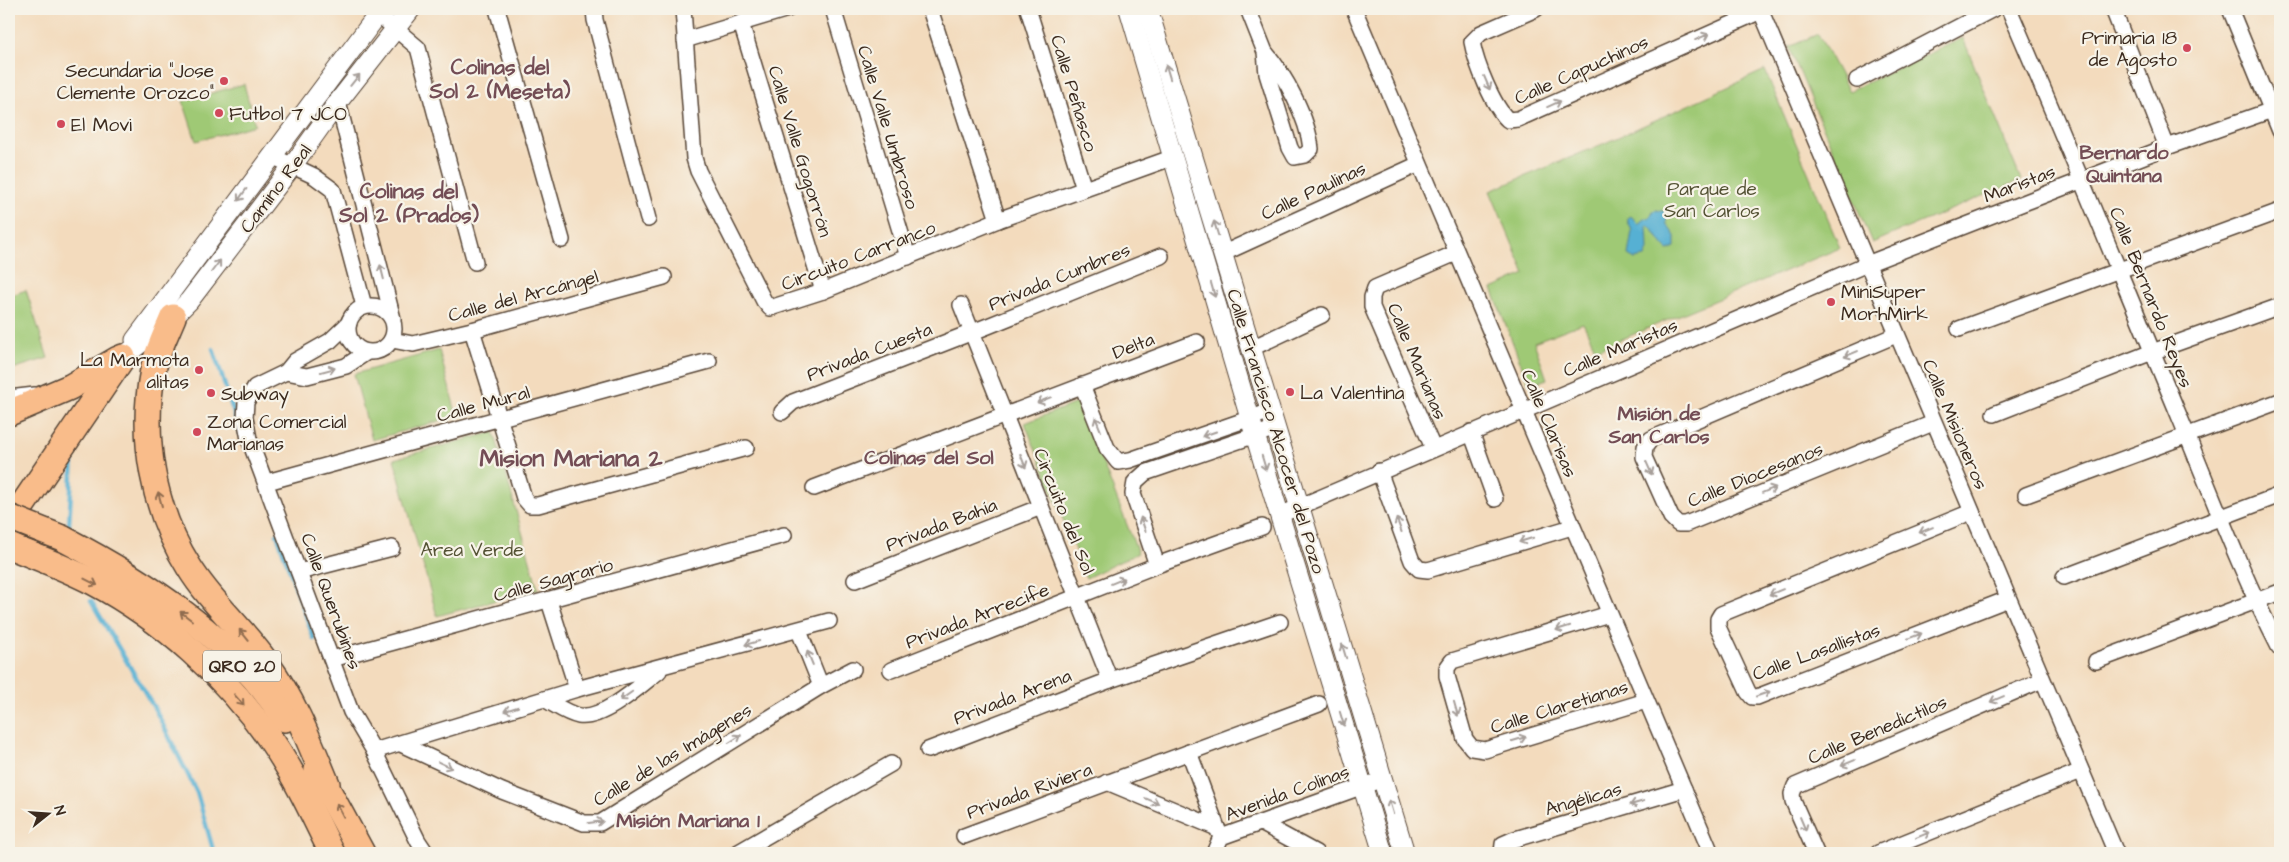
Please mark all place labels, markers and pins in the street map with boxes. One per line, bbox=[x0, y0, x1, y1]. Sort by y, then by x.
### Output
place label: Primaria 18 de Agosto bbox=[2082, 25, 2177, 75]
marker: Primaria 18 de Agosto bbox=[2181, 42, 2193, 54]
place label: Secundaria "Jose Clemente Orozco" bbox=[57, 58, 214, 107]
marker: Secundaria "Jose Clemente Orozco" bbox=[218, 75, 230, 87]
place label: Futbol 7 JCO bbox=[229, 101, 347, 128]
marker: Futbol 7 JCO bbox=[213, 107, 225, 119]
place label: El Movi bbox=[71, 112, 132, 139]
marker: El Movi bbox=[55, 118, 67, 130]
place label: MiniSuper MorhMirk bbox=[1841, 279, 1928, 328]
marker: MiniSuper MorhMirk bbox=[1825, 296, 1837, 308]
place label: La Marmota alitas bbox=[80, 347, 189, 396]
marker: La Marmota alitas bbox=[193, 364, 205, 376]
place label: La Valentina bbox=[1300, 380, 1405, 407]
place label: Subway bbox=[221, 381, 290, 409]
marker: La Valentina bbox=[1284, 386, 1296, 398]
marker: Subway bbox=[205, 387, 217, 399]
place label: Zona Comercial Marianas bbox=[207, 409, 347, 458]
marker: Zona Comercial Marianas bbox=[191, 426, 203, 438]

